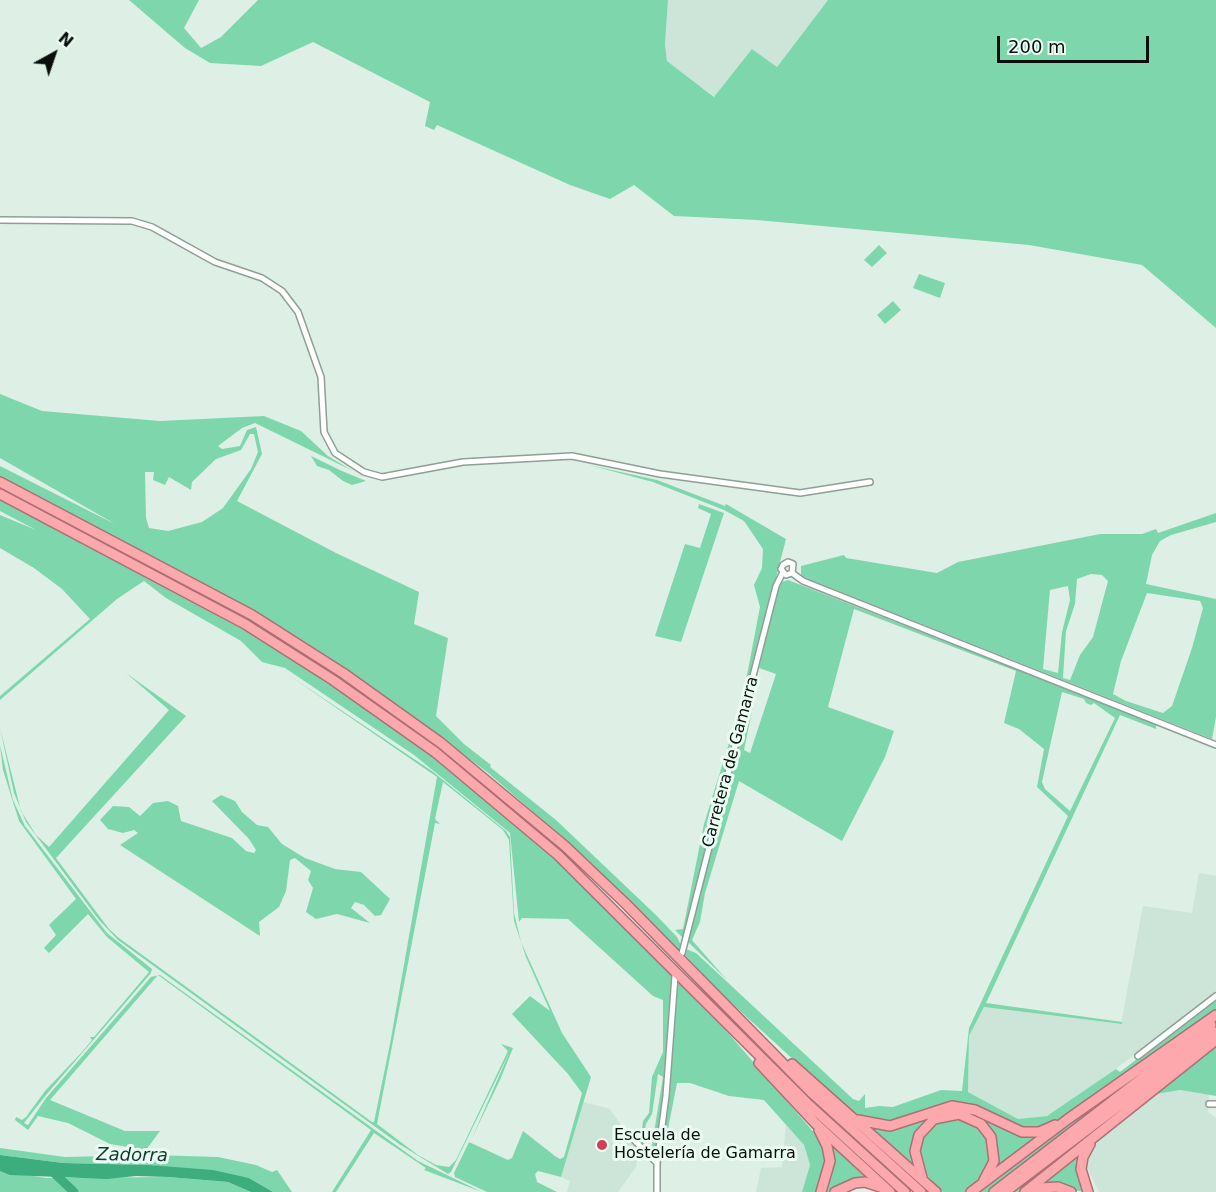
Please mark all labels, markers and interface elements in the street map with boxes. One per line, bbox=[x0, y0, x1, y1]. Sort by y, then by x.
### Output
north arrow bbox=[24, 24, 84, 84]
scale bar bbox=[1000, 24, 1152, 62]
text: N bbox=[55, 28, 77, 51]
text: 200 m bbox=[1008, 36, 1066, 57]
street label: Carretera de Gamarra bbox=[699, 674, 763, 850]
place label: Escuela de Hostelería de Gamarra bbox=[614, 1126, 796, 1164]
marker: Escuela de Hostelería de Gamarra bbox=[595, 1138, 609, 1152]
water label: Zadorra bbox=[96, 1145, 168, 1167]

